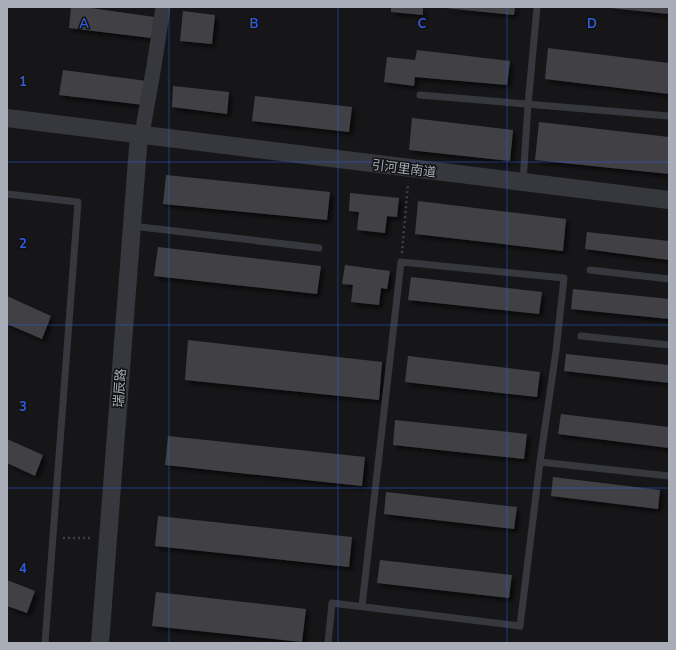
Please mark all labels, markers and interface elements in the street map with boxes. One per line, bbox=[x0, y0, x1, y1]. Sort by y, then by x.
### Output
text: A bbox=[79, 15, 89, 33]
text: B bbox=[250, 15, 259, 33]
text: C bbox=[418, 15, 427, 33]
text: D bbox=[587, 15, 597, 33]
text: 1 bbox=[19, 73, 27, 91]
street label: 引河里南道 bbox=[371, 156, 437, 182]
text: 2 bbox=[19, 235, 27, 253]
street label: 瑞辰路 bbox=[110, 368, 130, 408]
text: 3 bbox=[19, 398, 27, 416]
text: 4 bbox=[19, 560, 27, 578]

